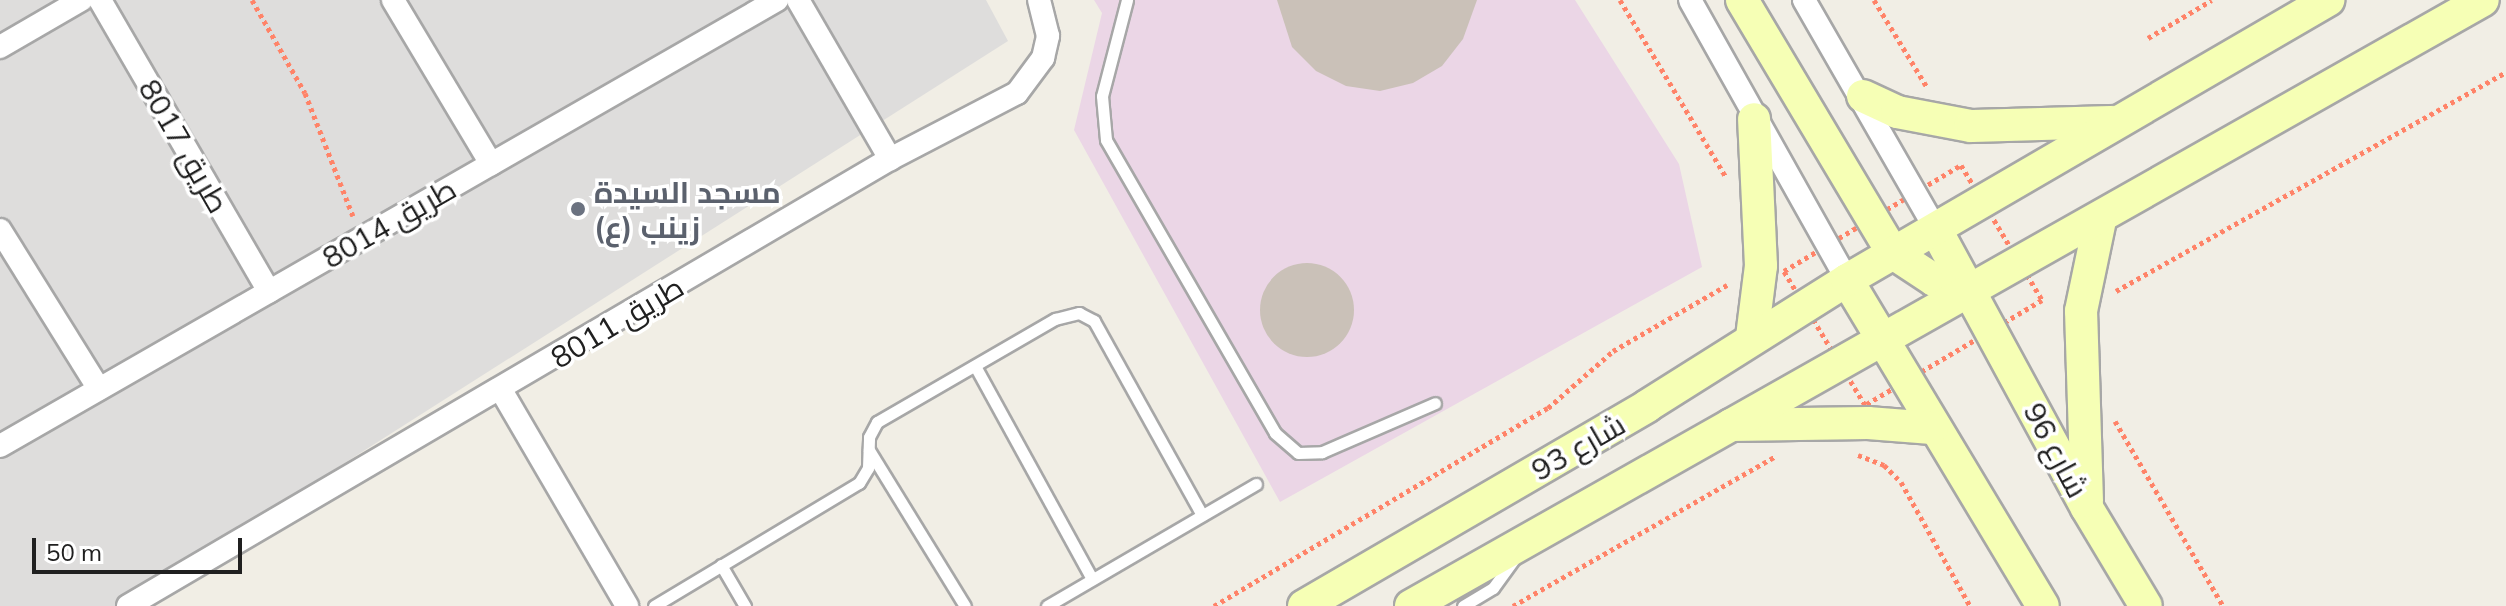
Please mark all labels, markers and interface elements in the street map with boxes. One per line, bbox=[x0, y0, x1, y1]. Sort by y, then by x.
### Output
street label: طريق 8017 bbox=[131, 73, 237, 219]
street label: طريق 8014 bbox=[316, 170, 462, 276]
place label: مسجد السيدة زينب (ع) bbox=[594, 174, 781, 244]
marker: مسجد السيدة زينب (ع) bbox=[569, 200, 587, 218]
street label: طريق 8011 bbox=[544, 268, 690, 376]
street label: شارع 96 bbox=[2016, 397, 2096, 503]
street label: شارع 93 bbox=[1525, 406, 1631, 488]
scale bar bbox=[36, 522, 246, 572]
text: 50 m bbox=[46, 537, 102, 567]

